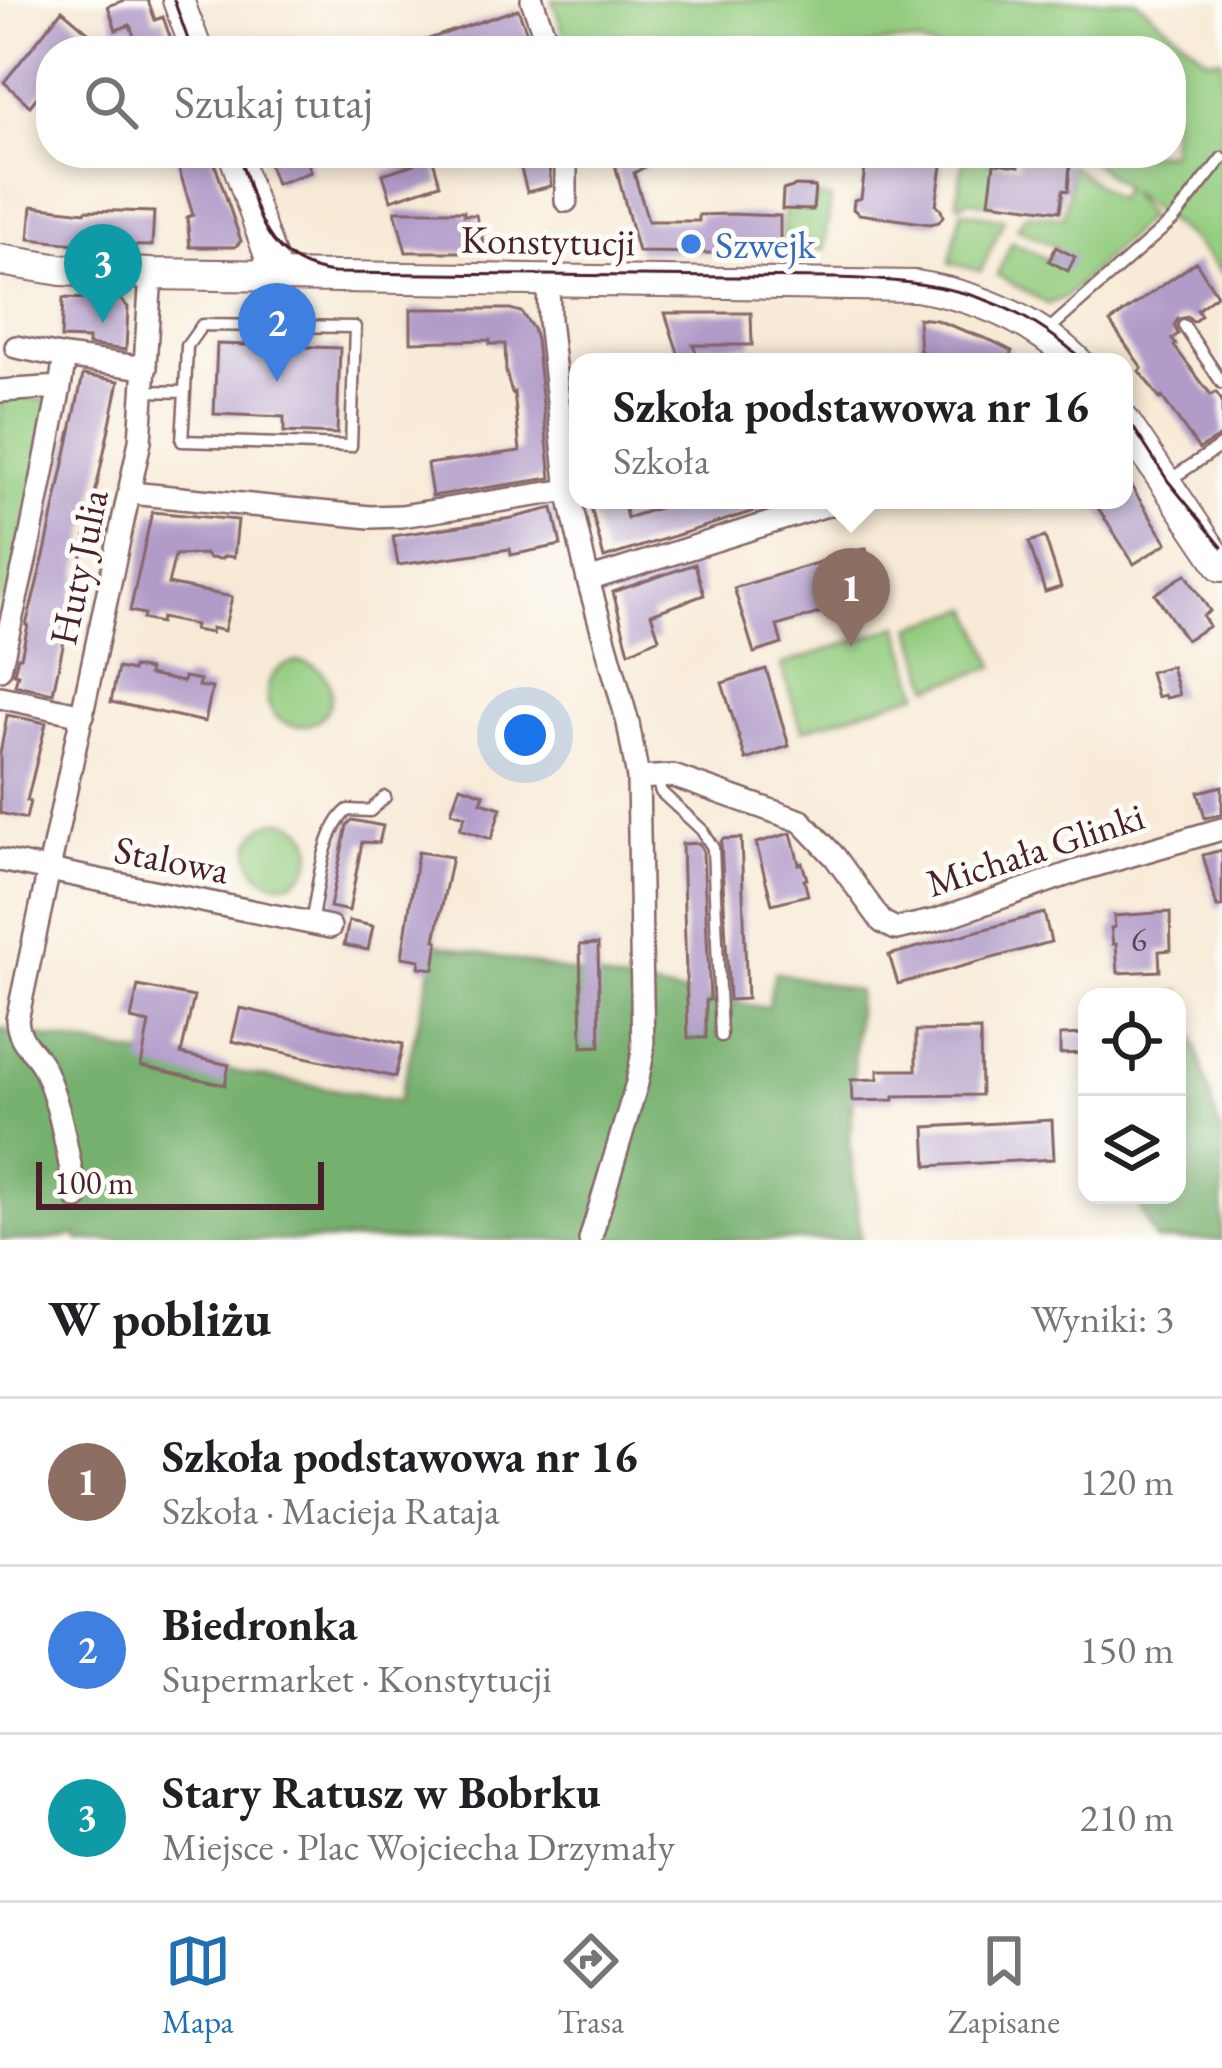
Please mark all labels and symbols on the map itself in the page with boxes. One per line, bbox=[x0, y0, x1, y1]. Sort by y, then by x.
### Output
street label: Konstytucji bbox=[460, 213, 636, 268]
place label: Szwejk bbox=[715, 219, 817, 270]
pin: 3 bbox=[64, 224, 142, 323]
marker: Szwejk bbox=[678, 231, 704, 257]
pin: 2 bbox=[238, 283, 316, 382]
street label: Huty Julia bbox=[37, 484, 120, 649]
pin: 1 bbox=[812, 548, 890, 647]
your location bbox=[495, 705, 555, 765]
street label: Michała Glinki bbox=[920, 790, 1151, 909]
street label: Stalowa bbox=[110, 823, 234, 896]
house number: 6 bbox=[1131, 918, 1147, 961]
scale bar bbox=[36, 1156, 324, 1209]

